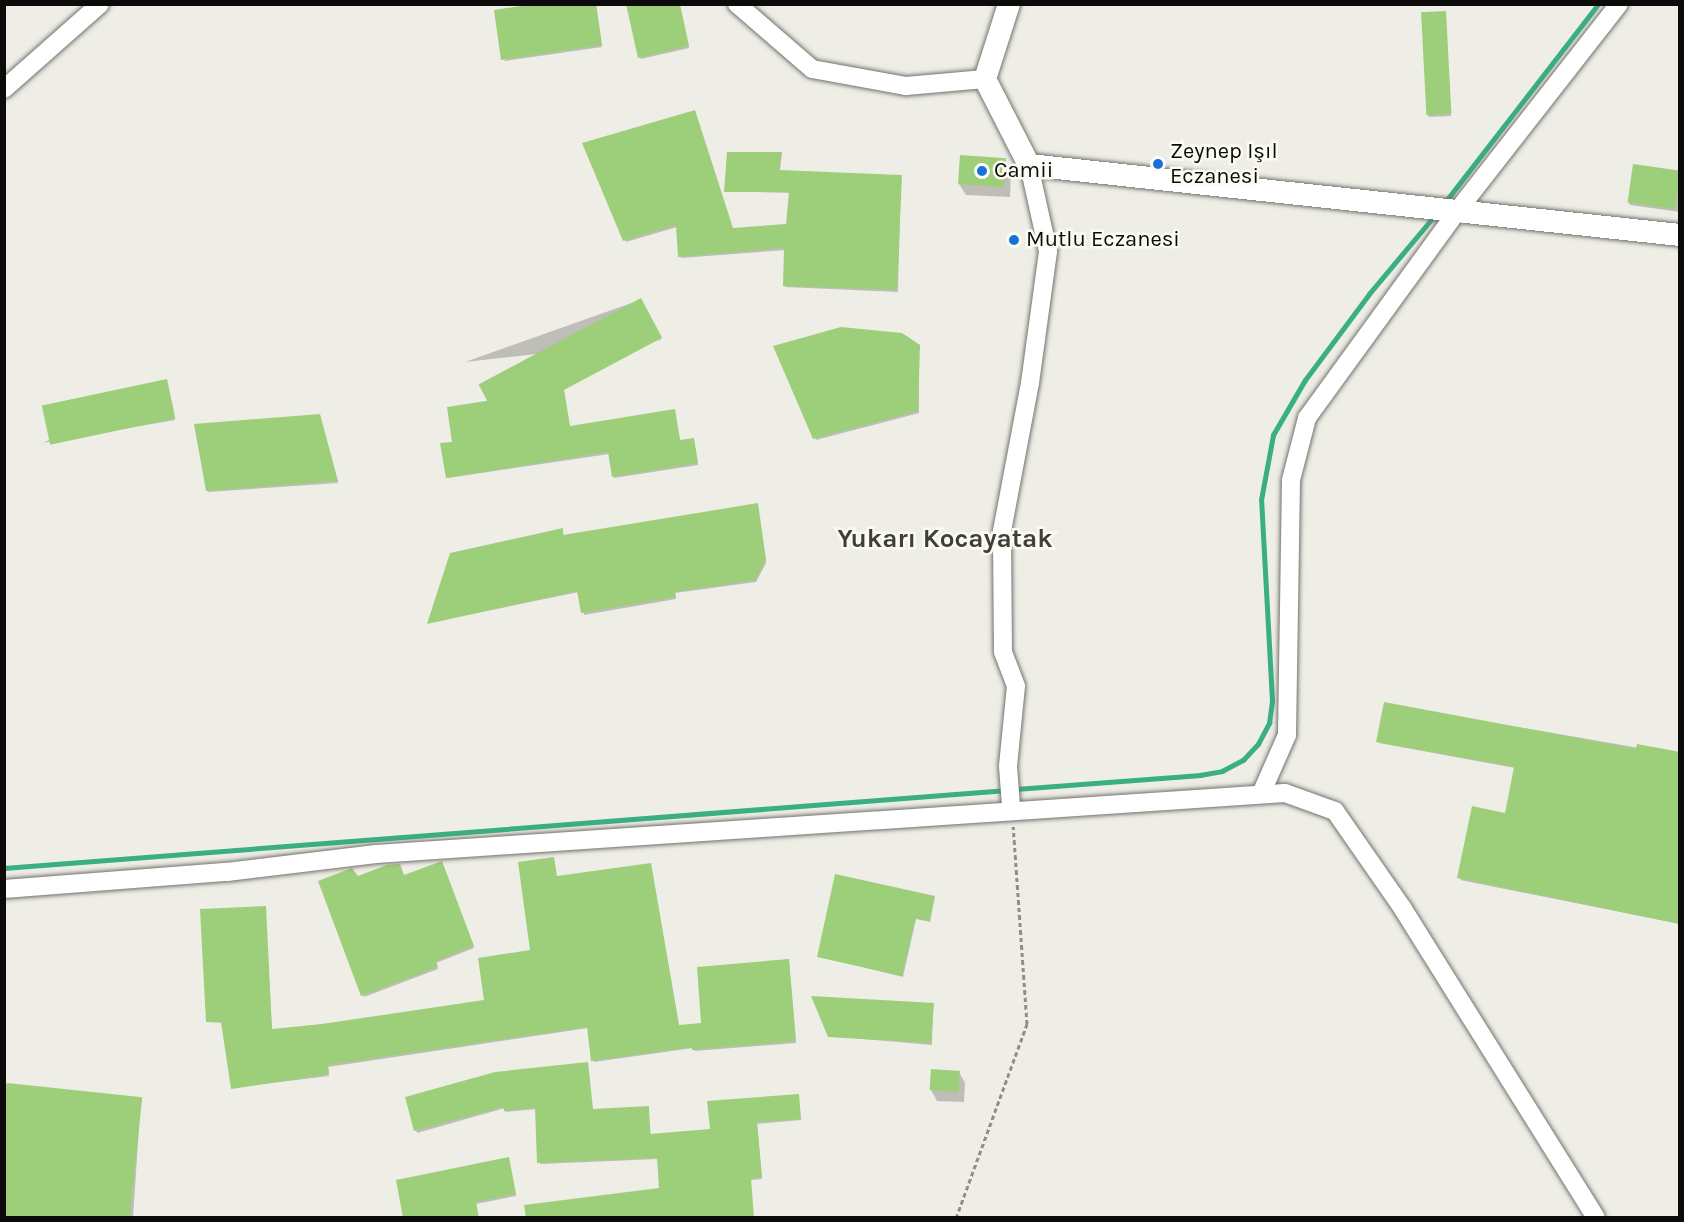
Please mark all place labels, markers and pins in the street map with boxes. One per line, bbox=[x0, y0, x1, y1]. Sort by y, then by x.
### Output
place label: Zeynep Işıl Eczanesi bbox=[1170, 138, 1278, 190]
marker: Zeynep Işıl Eczanesi bbox=[1151, 157, 1165, 171]
place label: Camii bbox=[994, 158, 1053, 184]
marker: Camii bbox=[975, 164, 989, 178]
place label: Mutlu Eczanesi bbox=[1026, 227, 1180, 253]
marker: Mutlu Eczanesi bbox=[1007, 233, 1021, 247]

